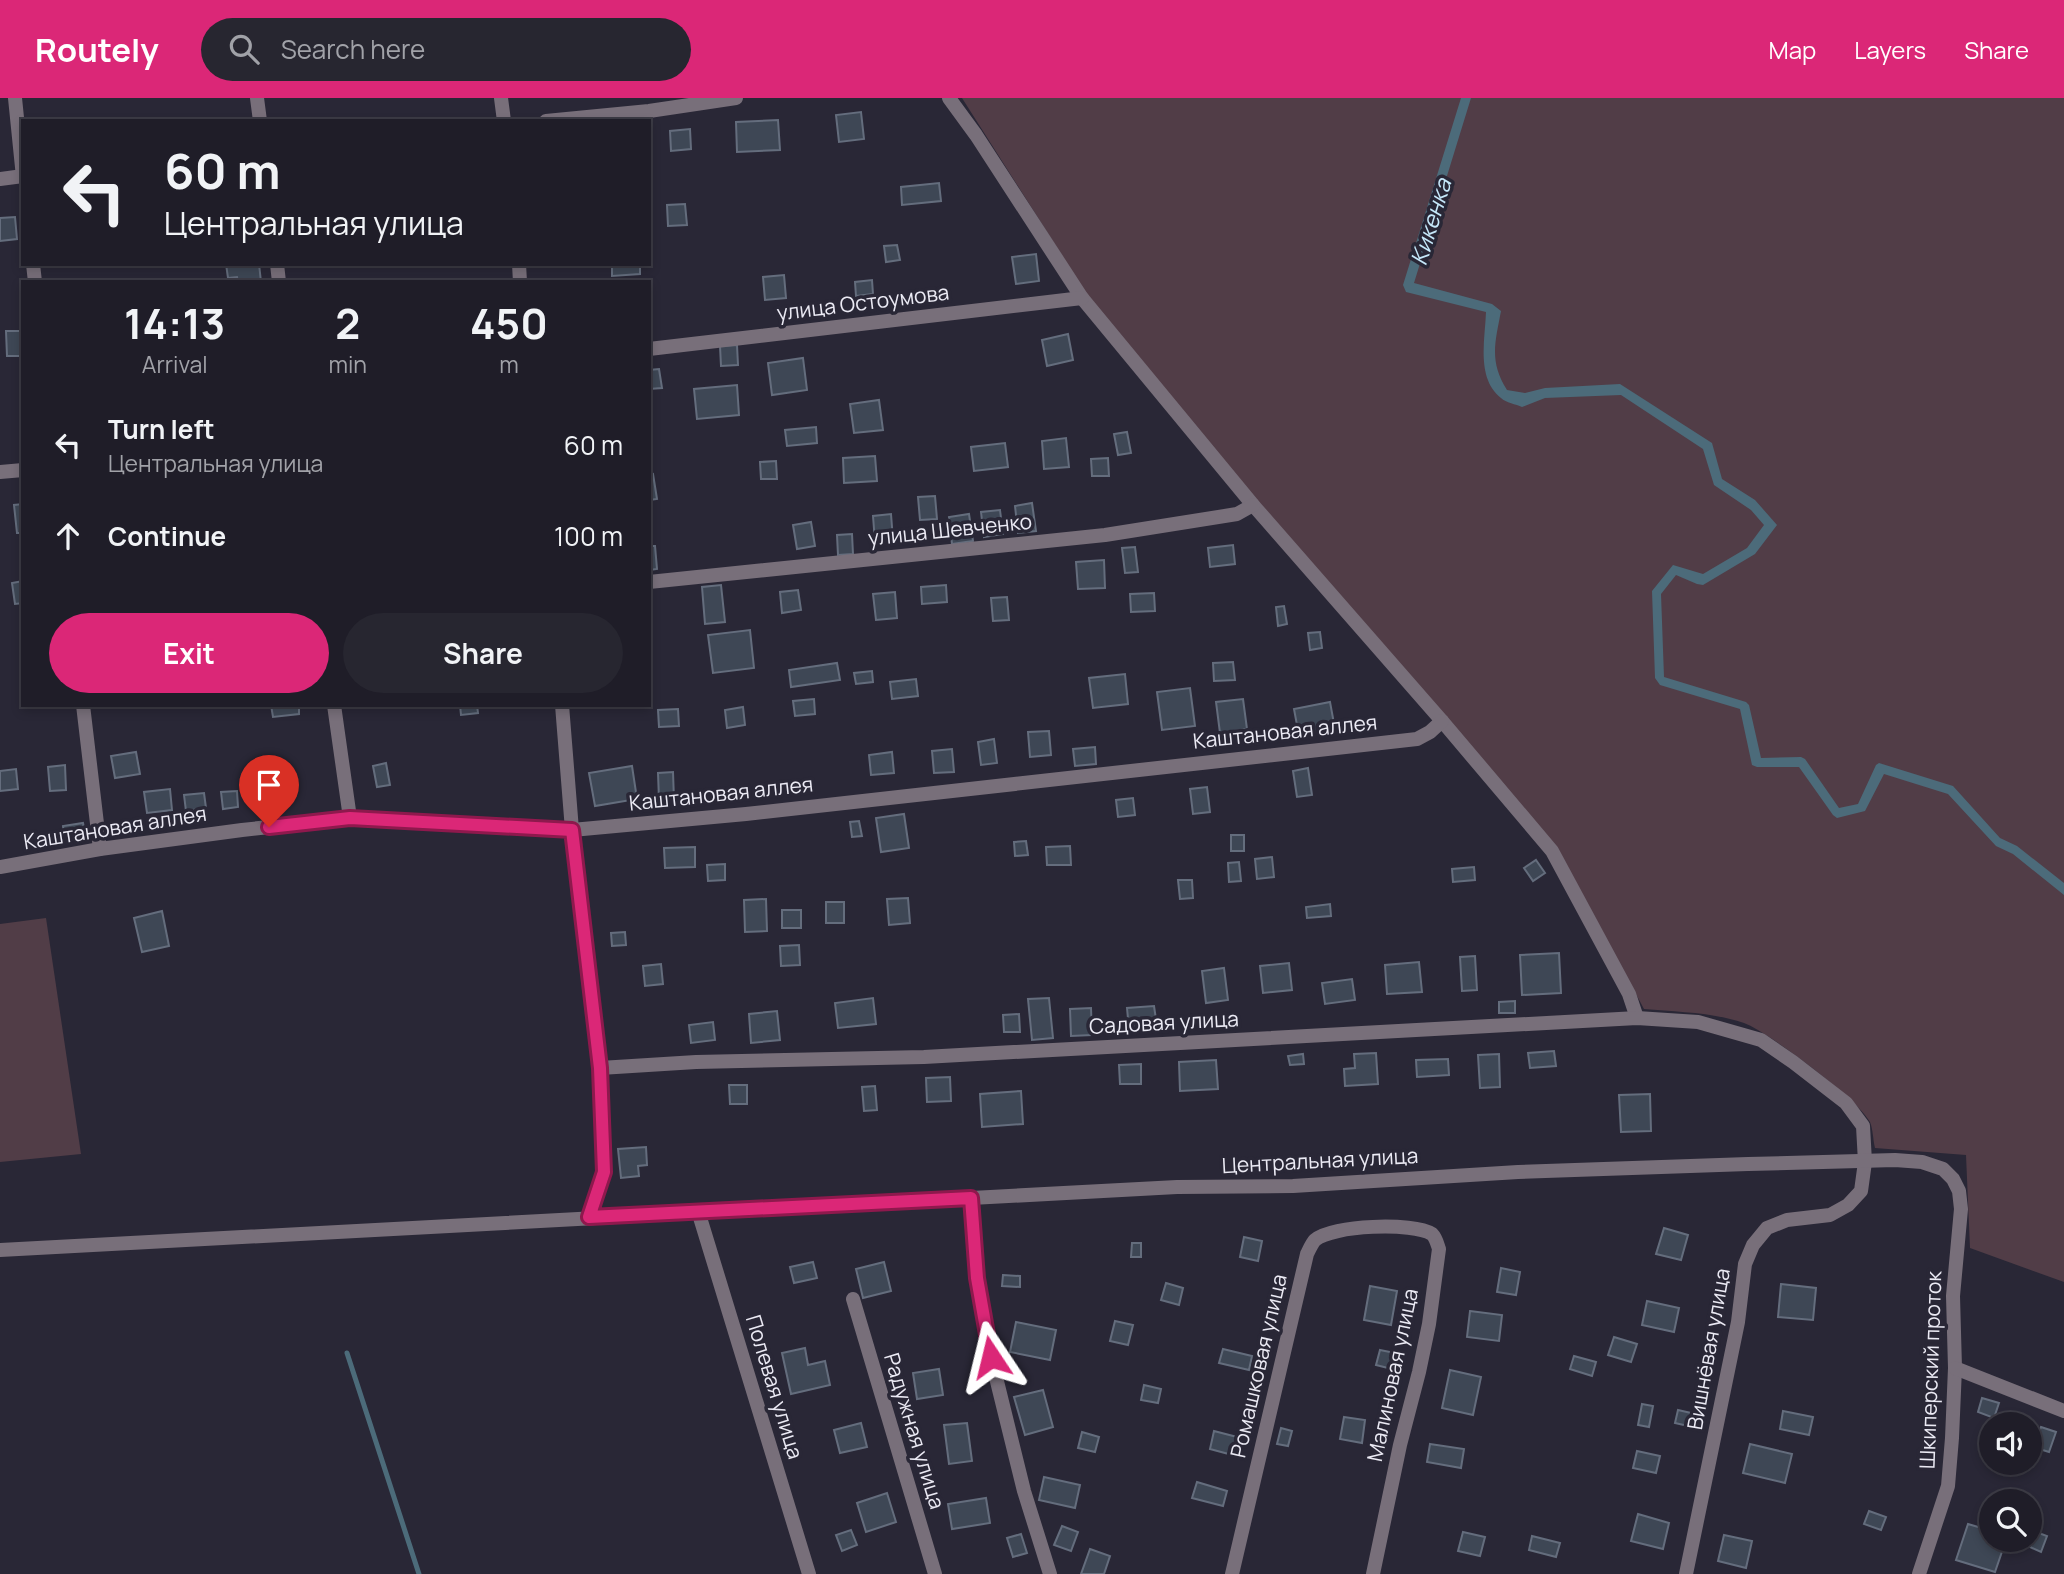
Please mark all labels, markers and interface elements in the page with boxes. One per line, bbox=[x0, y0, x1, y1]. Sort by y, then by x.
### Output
search box bbox=[201, 18, 691, 81]
text: Routely bbox=[35, 27, 159, 72]
icon: search bbox=[225, 30, 263, 68]
text: Search here bbox=[281, 31, 425, 67]
text: Map bbox=[1769, 33, 1816, 66]
text: Layers bbox=[1854, 33, 1926, 66]
text: Share bbox=[1964, 33, 2029, 66]
text: 60 m bbox=[164, 137, 281, 204]
icon: left bbox=[49, 147, 140, 238]
water label: Кикенка bbox=[1402, 173, 1459, 269]
text: Центральная улица bbox=[164, 201, 464, 245]
street label: улица Остоумова bbox=[775, 278, 951, 326]
text: 14:13 bbox=[124, 294, 225, 352]
text: 2 bbox=[335, 294, 360, 352]
text: 450 bbox=[470, 294, 548, 352]
text: Arrival bbox=[142, 348, 208, 380]
text: min bbox=[328, 348, 367, 380]
text: m bbox=[499, 348, 519, 380]
text: Turn left bbox=[108, 411, 215, 447]
icon: left bbox=[49, 426, 87, 464]
text: 60 m bbox=[564, 427, 623, 463]
text: Центральная улица bbox=[108, 447, 323, 479]
street label: улица Шевченко bbox=[866, 506, 1033, 552]
icon: ahead bbox=[49, 517, 87, 555]
text: Continue bbox=[108, 518, 226, 554]
text: 100 m bbox=[554, 518, 623, 554]
button: Exit bbox=[49, 613, 329, 693]
button: Share bbox=[343, 613, 623, 693]
street label: Каштановая аллея bbox=[1191, 707, 1378, 755]
pin bbox=[239, 755, 299, 827]
icon: arrive bbox=[250, 766, 288, 804]
street label: Каштановая аллея bbox=[627, 769, 814, 817]
street label: Каштановая аллея bbox=[21, 799, 208, 855]
street label: Садовая улица bbox=[1088, 1004, 1239, 1040]
street label: Центральная улица bbox=[1221, 1141, 1419, 1179]
street label: Вишнёвая улица bbox=[1680, 1266, 1736, 1432]
street label: Шкиперский проток bbox=[1913, 1270, 1947, 1469]
street label: Ромашковая улица bbox=[1223, 1271, 1293, 1460]
street label: Малиновая улица bbox=[1360, 1286, 1424, 1464]
street label: Полевая улица bbox=[740, 1311, 810, 1462]
position arrow bbox=[954, 1320, 1028, 1394]
street label: Радужная улица bbox=[878, 1349, 952, 1512]
map controls bbox=[1979, 1412, 2042, 1552]
button: sound bbox=[1979, 1412, 2042, 1475]
button: search bbox=[1979, 1489, 2042, 1552]

